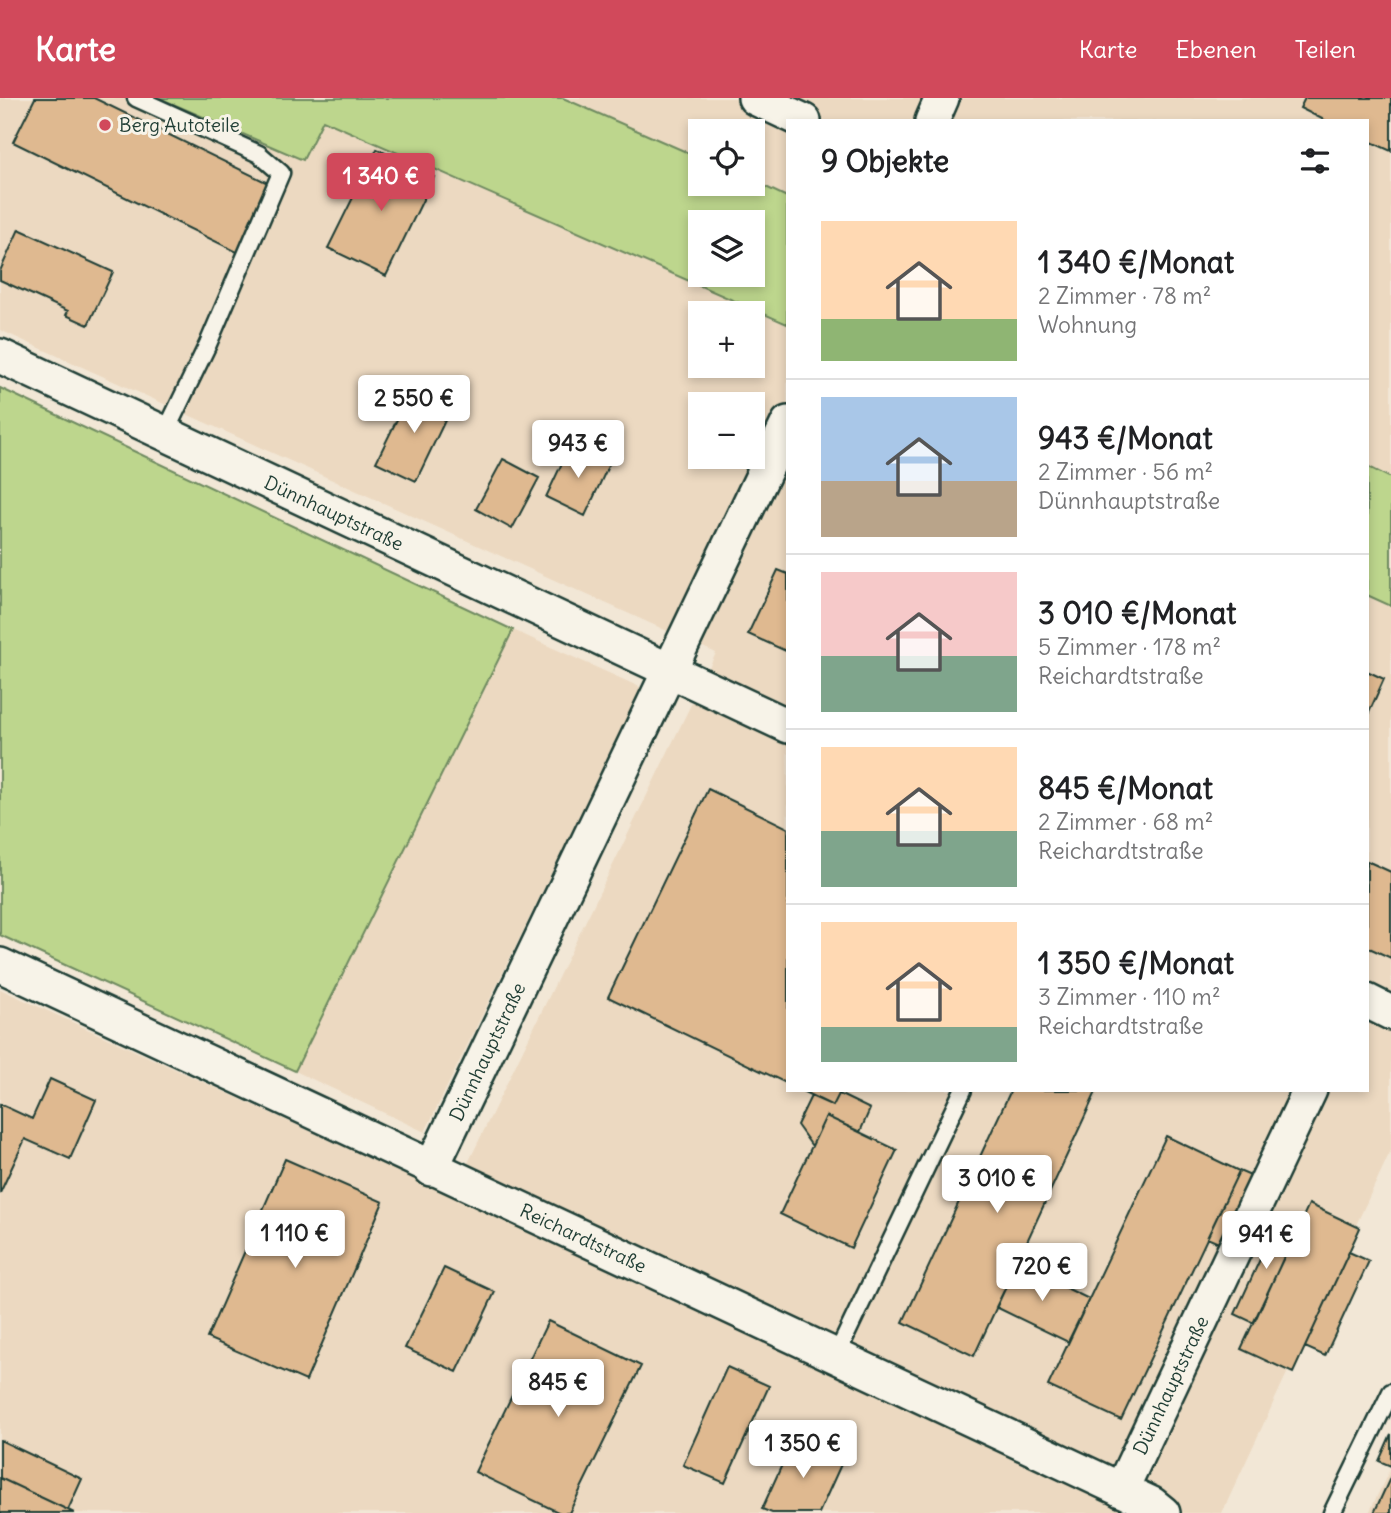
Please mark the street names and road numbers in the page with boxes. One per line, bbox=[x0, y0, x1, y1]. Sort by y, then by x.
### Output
street label: Dünnhauptstraße bbox=[261, 470, 407, 556]
street label: Dünnhauptstraße bbox=[444, 979, 530, 1125]
street label: Reichardtstraße bbox=[516, 1198, 650, 1278]
street label: Dünnhauptstraße bbox=[1128, 1312, 1214, 1458]

